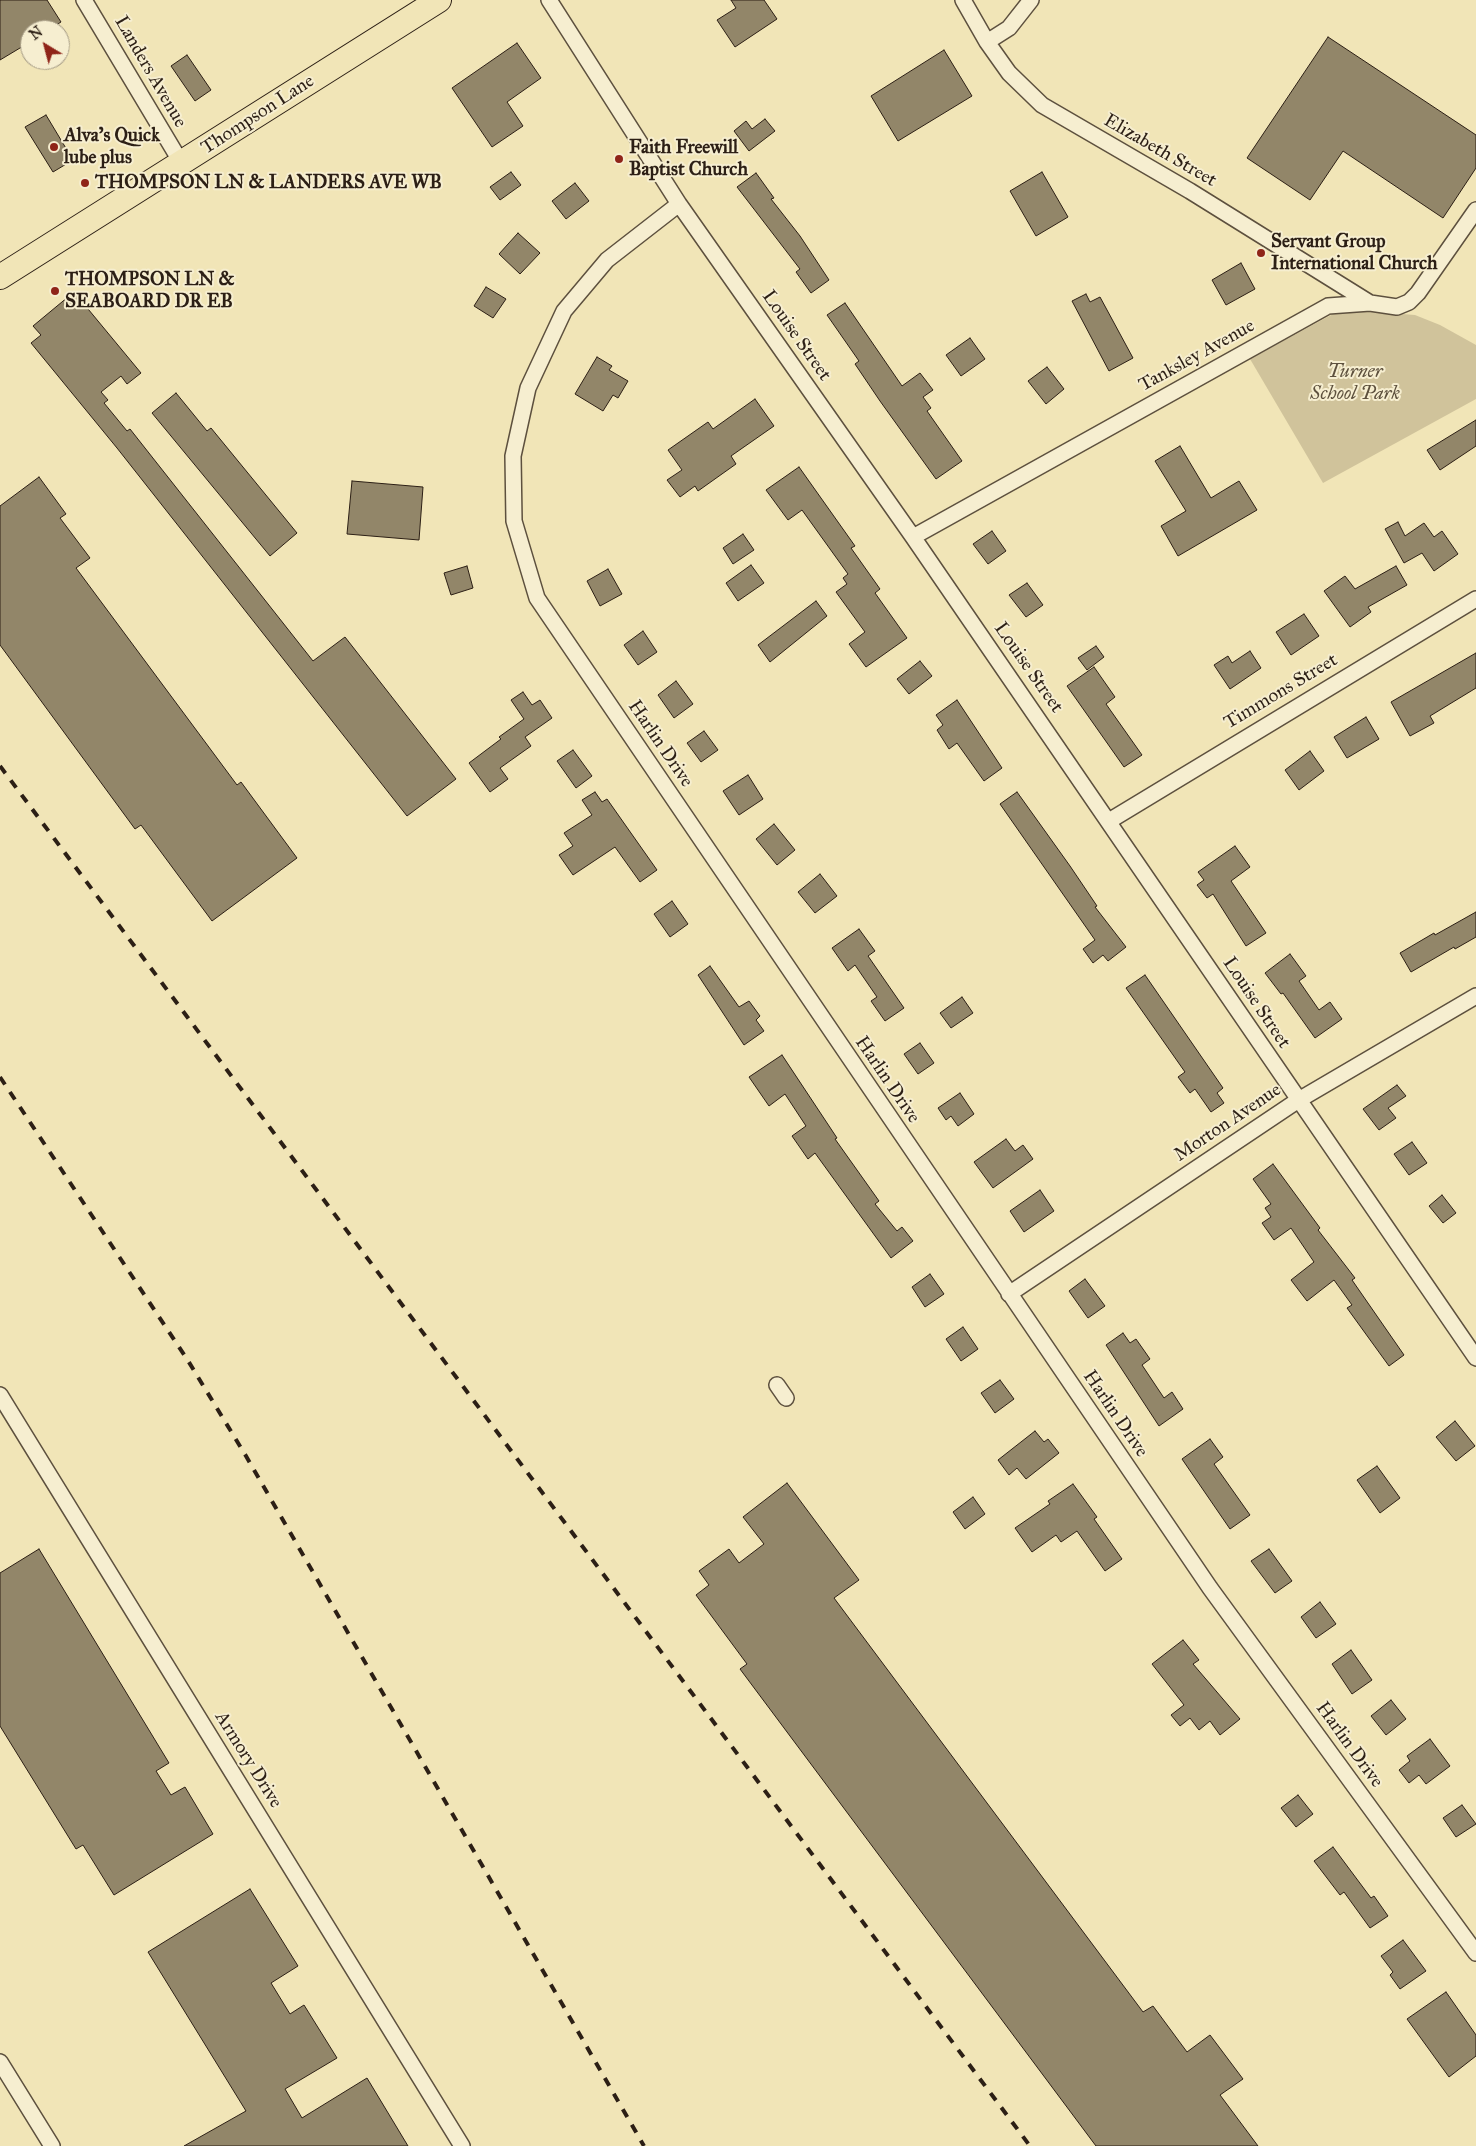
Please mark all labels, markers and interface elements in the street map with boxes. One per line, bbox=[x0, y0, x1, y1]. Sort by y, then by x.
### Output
street label: Landers Avenue bbox=[109, 12, 191, 132]
north arrow bbox=[20, 20, 70, 70]
text: N bbox=[26, 23, 46, 44]
street label: Thompson Lane bbox=[197, 70, 319, 160]
street label: Elizabeth Street bbox=[1100, 110, 1220, 192]
place label: Alva's Quick lube plus bbox=[64, 125, 160, 169]
place label: Faith Freewill Baptist Church bbox=[629, 137, 748, 181]
marker: Alva's Quick lube plus bbox=[48, 141, 60, 153]
marker: Faith Freewill Baptist Church bbox=[613, 153, 625, 165]
place label: THOMPSON LN & LANDERS AVE WB bbox=[95, 172, 442, 194]
marker: THOMPSON LN & LANDERS AVE WB bbox=[79, 177, 91, 189]
place label: Servant Group International Church bbox=[1271, 231, 1438, 275]
marker: Servant Group International Church bbox=[1255, 247, 1267, 259]
place label: THOMPSON LN & SEABOARD DR EB bbox=[65, 269, 235, 313]
marker: THOMPSON LN & SEABOARD DR EB bbox=[49, 285, 61, 297]
street label: Louise Street bbox=[756, 286, 836, 386]
street label: Tanksley Avenue bbox=[1135, 315, 1259, 397]
park label: Turner School Park bbox=[1310, 361, 1400, 405]
street label: Louise Street bbox=[988, 618, 1068, 718]
street label: Timmons Street bbox=[1220, 649, 1342, 735]
street label: Harlin Drive bbox=[623, 696, 697, 792]
street label: Louise Street bbox=[1217, 953, 1295, 1053]
street label: Harlin Drive bbox=[850, 1032, 924, 1128]
street label: Morton Avenue bbox=[1170, 1079, 1286, 1167]
street label: Harlin Drive bbox=[1078, 1366, 1152, 1462]
street label: Harlin Drive bbox=[1310, 1698, 1388, 1792]
street label: Armory Drive bbox=[209, 1708, 287, 1812]

